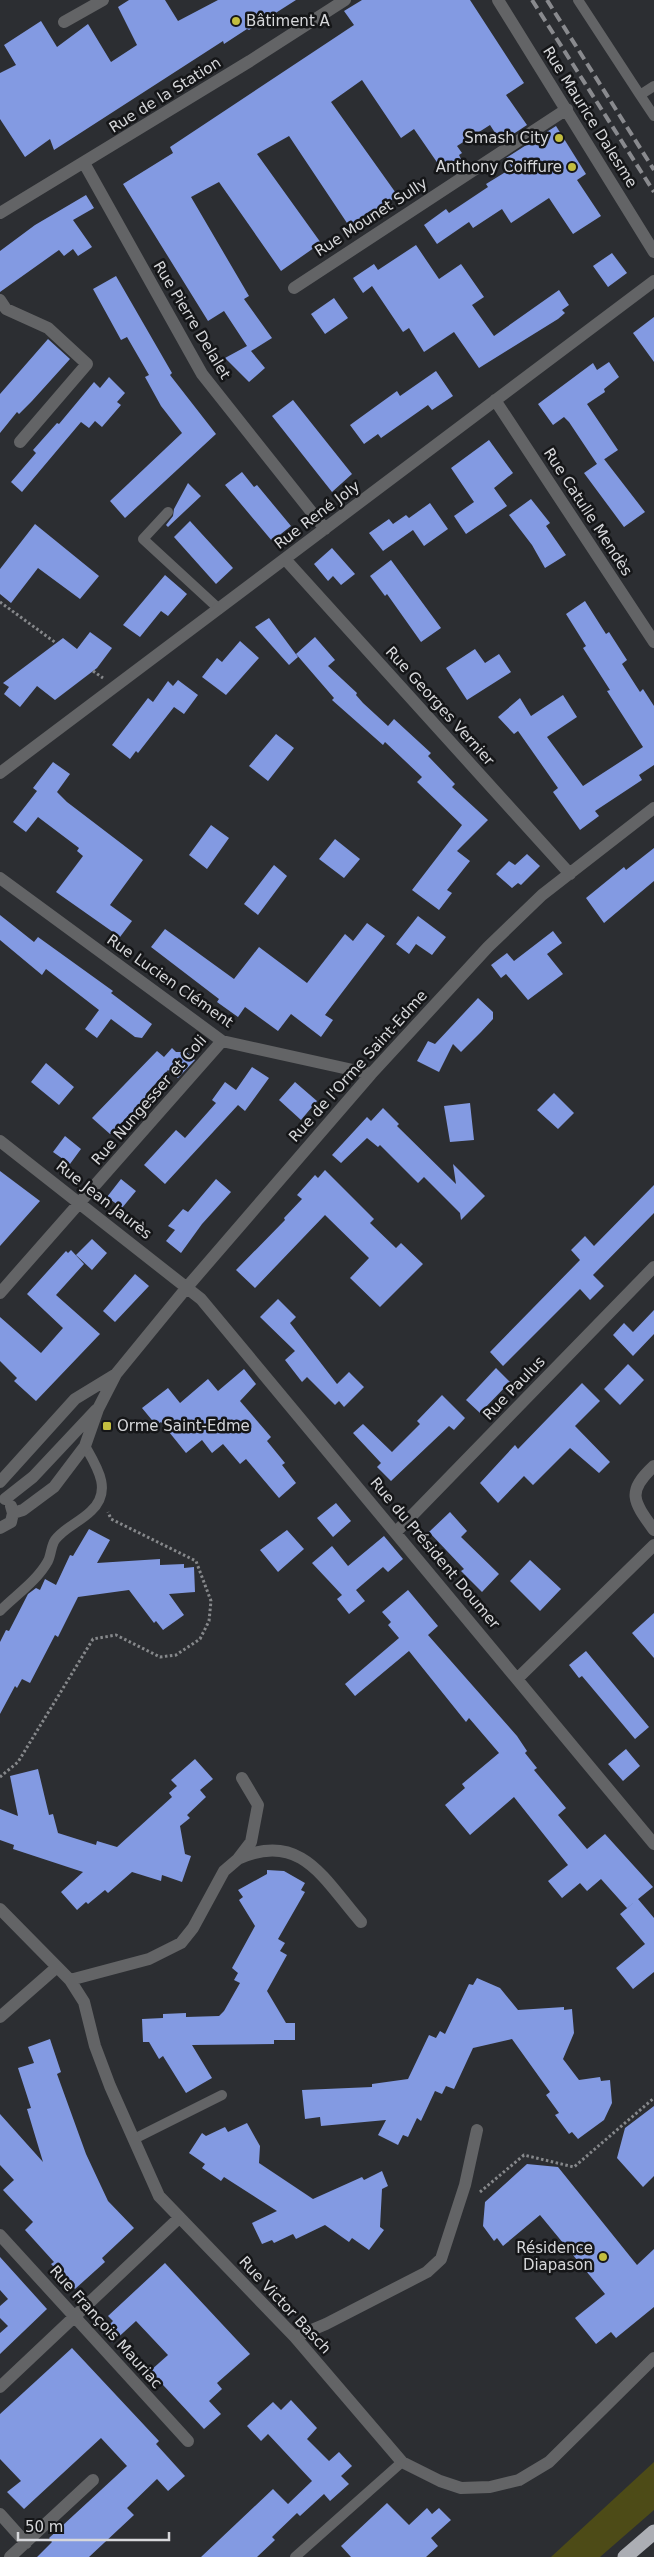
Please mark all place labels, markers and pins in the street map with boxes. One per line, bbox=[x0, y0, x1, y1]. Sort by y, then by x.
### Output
place label: Bâtiment A bbox=[246, 12, 331, 30]
marker: Bâtiment A bbox=[230, 15, 242, 27]
place label: Smash City bbox=[464, 129, 549, 147]
marker: Smash City bbox=[553, 132, 565, 144]
place label: Anthony Coiffure bbox=[436, 158, 562, 176]
marker: Anthony Coiffure bbox=[566, 161, 578, 173]
place label: Orme Saint-Edme bbox=[117, 1417, 250, 1435]
marker: Orme Saint-Edme bbox=[101, 1420, 113, 1432]
place label: Résidence Diapason bbox=[516, 2239, 593, 2274]
marker: Résidence Diapason bbox=[597, 2251, 609, 2263]

